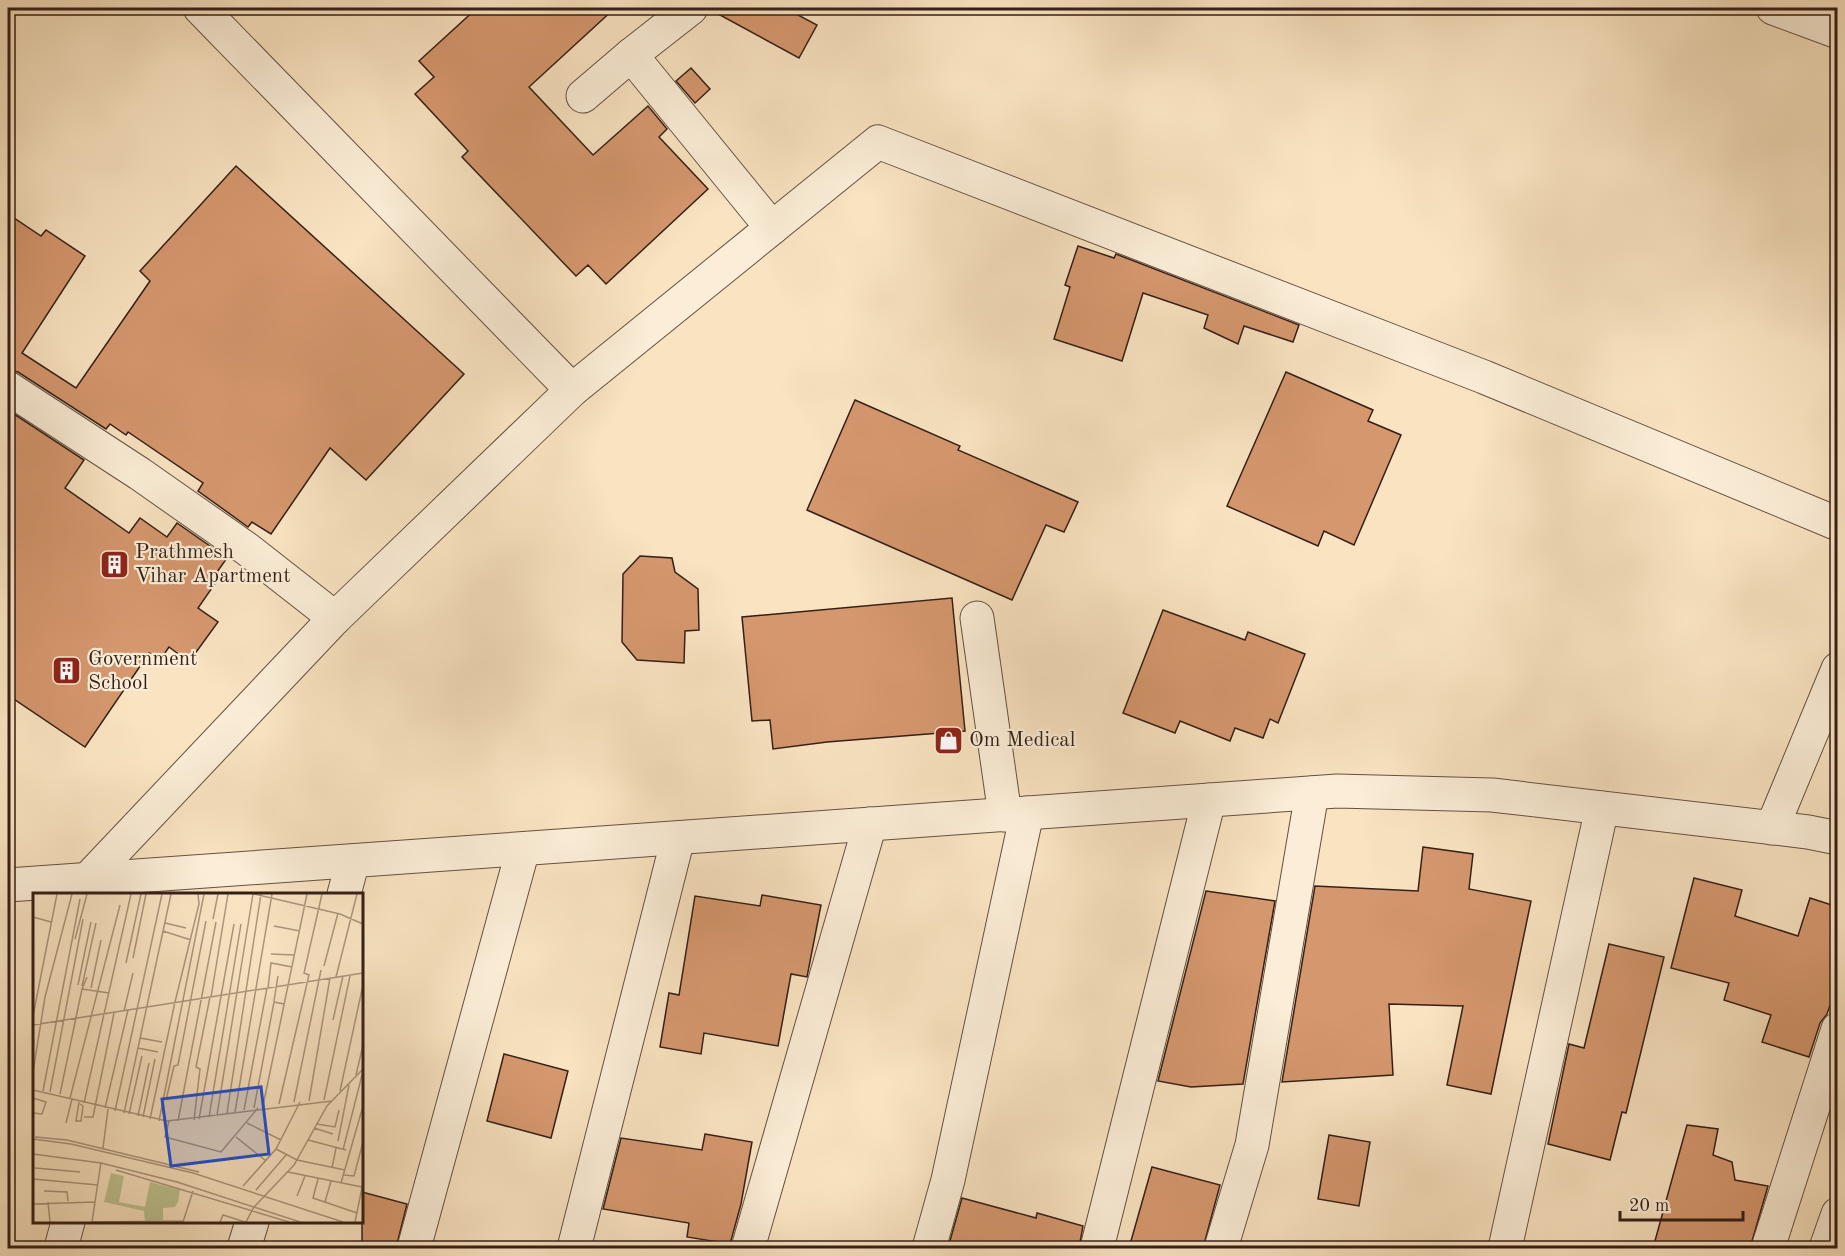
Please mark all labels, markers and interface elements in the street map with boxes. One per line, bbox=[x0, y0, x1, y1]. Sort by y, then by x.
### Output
place label: Prathmesh Vihar Apartment bbox=[135, 542, 291, 587]
building icon: Prathmesh Vihar Apartment bbox=[98, 548, 130, 580]
place label: Government School bbox=[88, 649, 197, 694]
building icon: Government School bbox=[51, 655, 83, 687]
shop icon: Om Medical bbox=[932, 724, 964, 756]
place label: Om Medical bbox=[969, 730, 1076, 751]
inset map bbox=[33, 893, 363, 1223]
scale bar bbox=[1620, 1184, 1743, 1222]
text: 20 m bbox=[1629, 1197, 1669, 1215]

